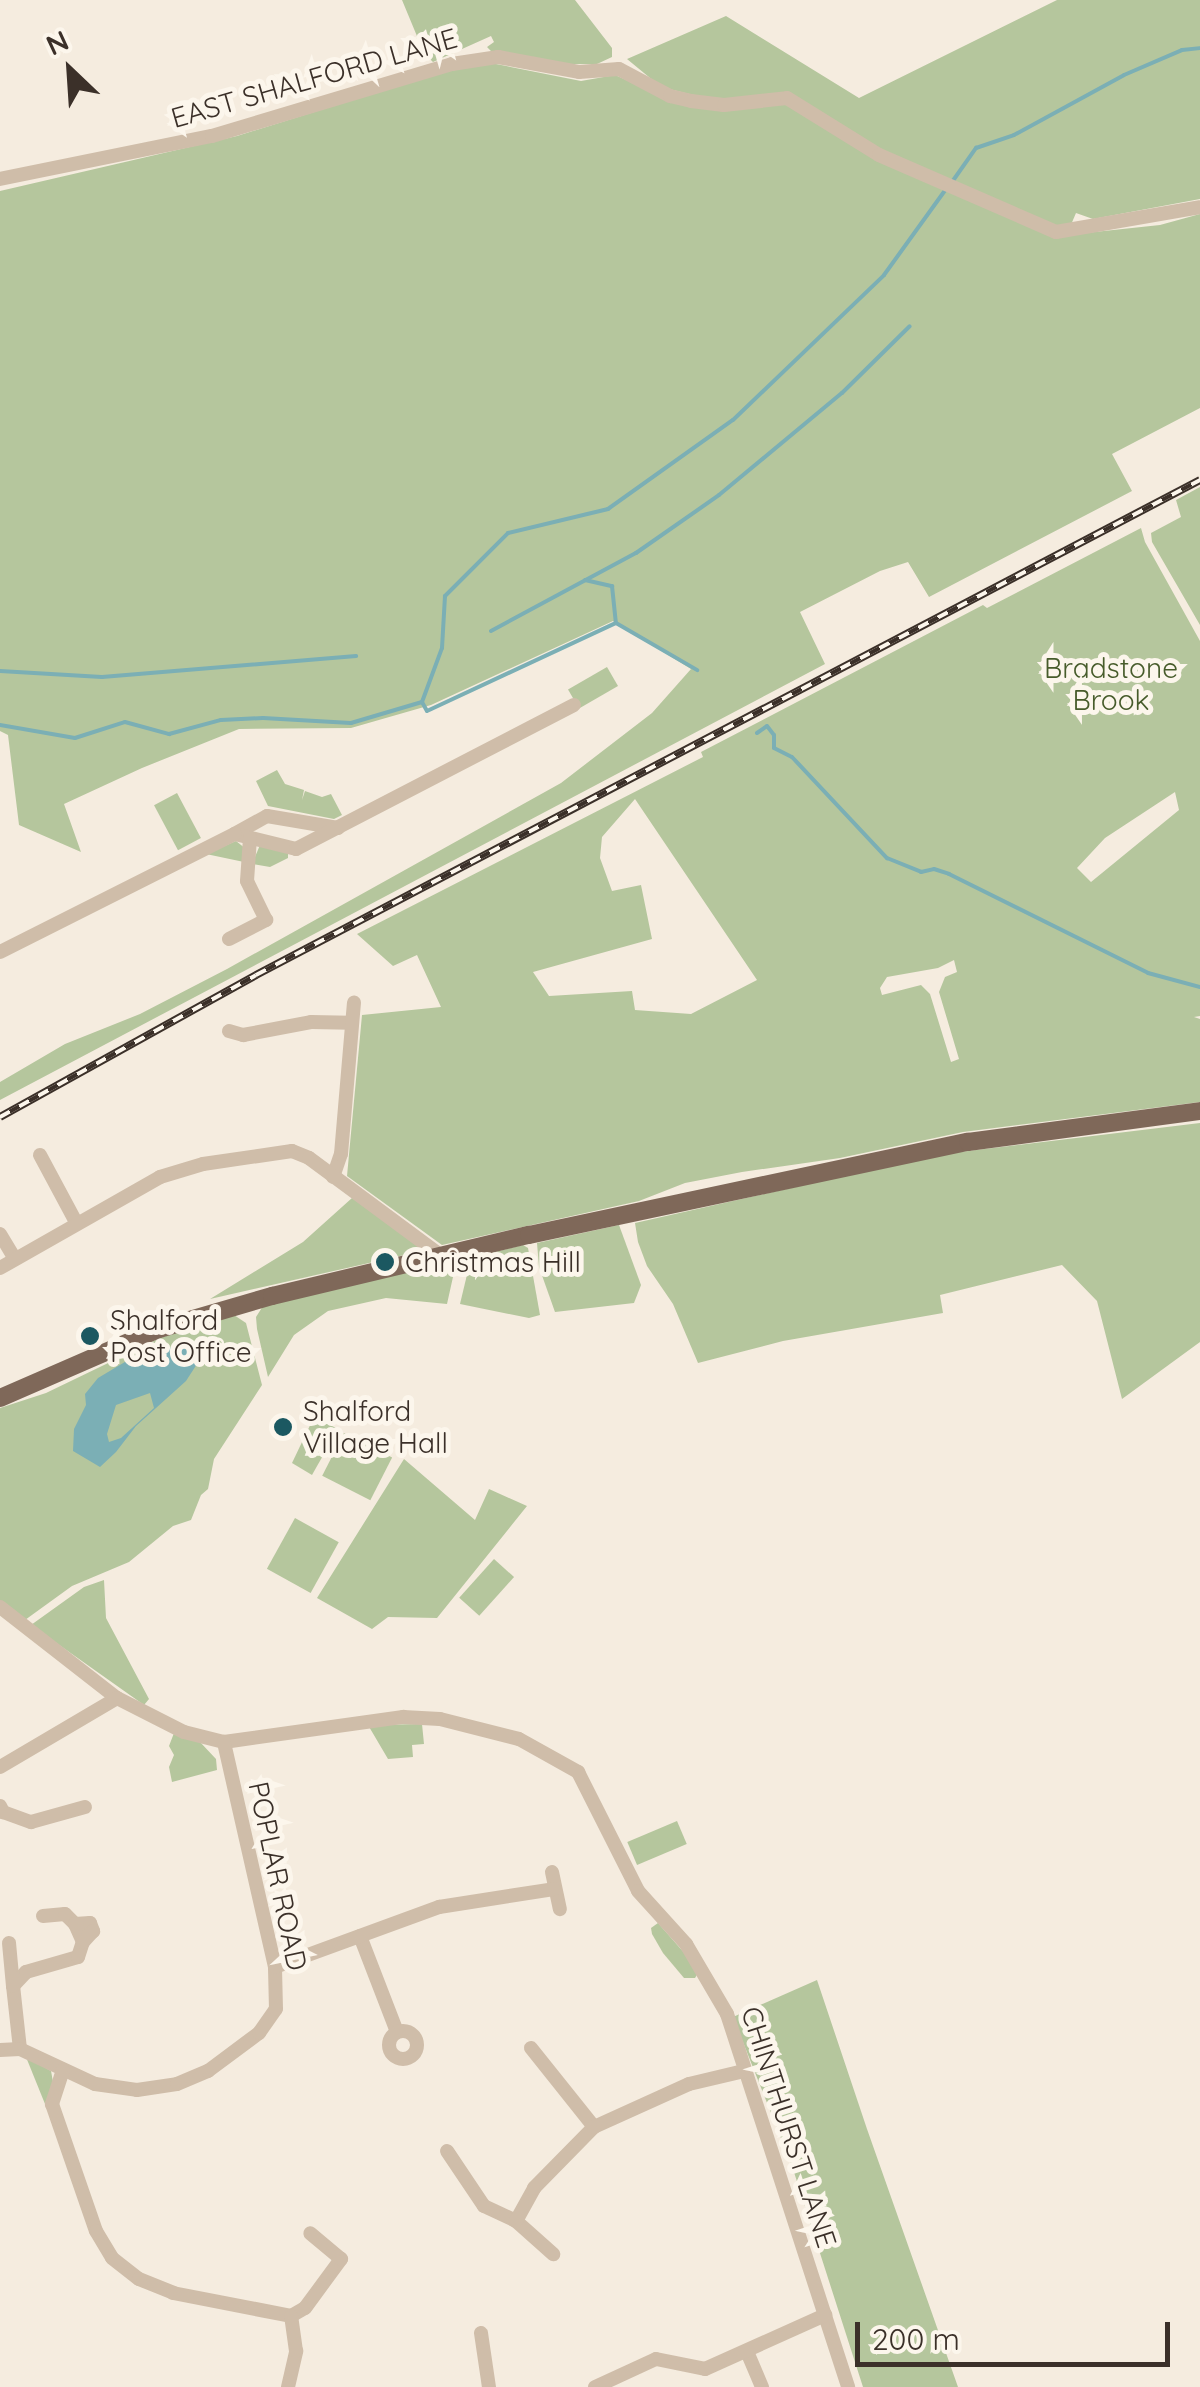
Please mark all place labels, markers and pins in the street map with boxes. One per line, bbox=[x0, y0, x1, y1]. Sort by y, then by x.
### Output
place label: Christmas Hill bbox=[405, 1245, 581, 1279]
marker: Christmas Hill bbox=[374, 1251, 396, 1273]
place label: Shalford Post Office bbox=[110, 1303, 251, 1369]
marker: Shalford Post Office bbox=[79, 1325, 101, 1347]
place label: Shalford Village Hall bbox=[303, 1394, 448, 1460]
marker: Shalford Village Hall bbox=[272, 1416, 294, 1438]

